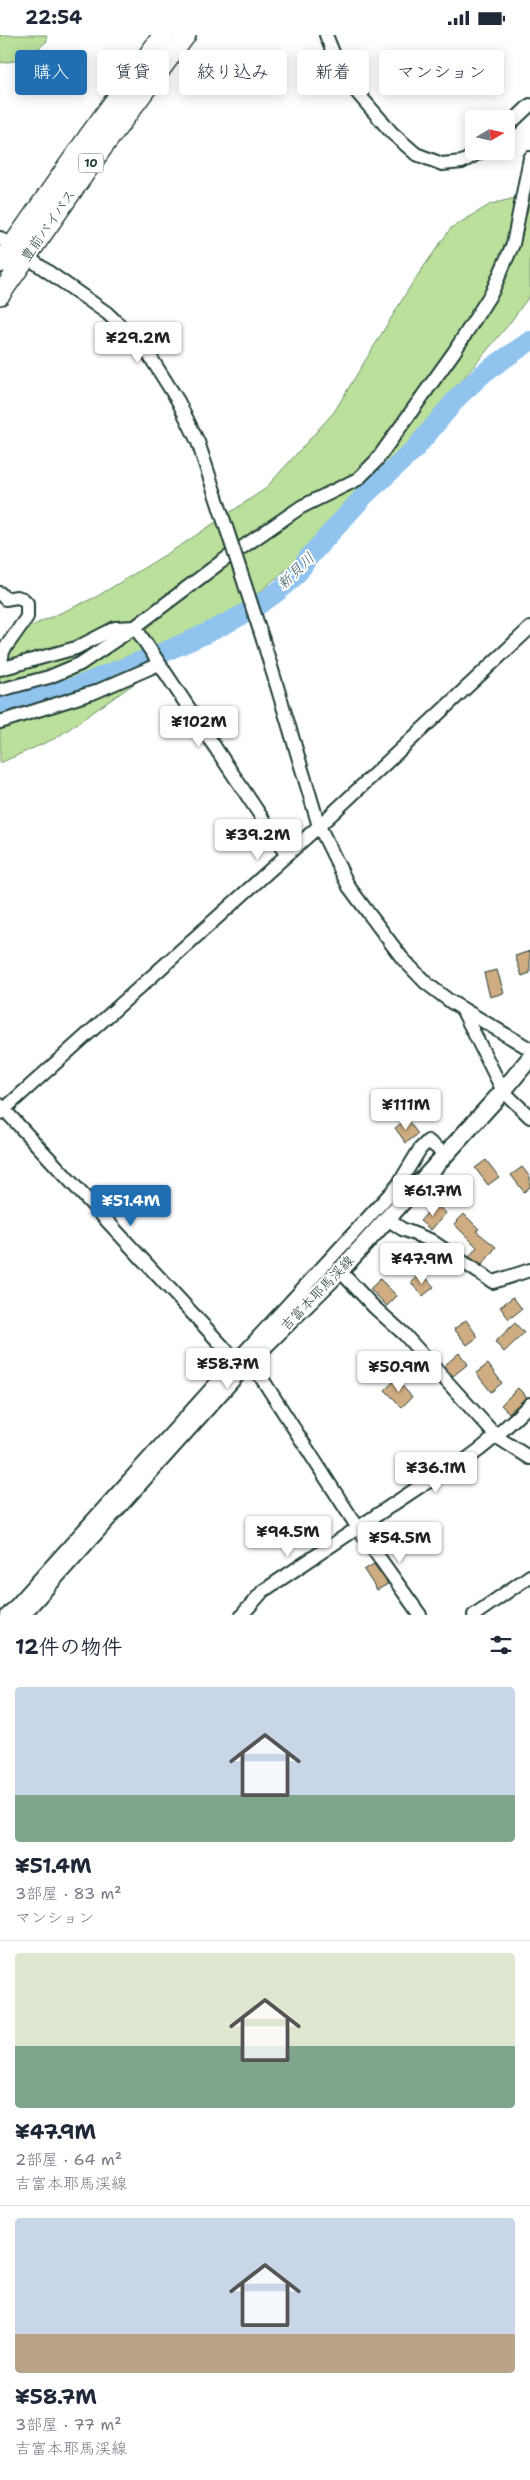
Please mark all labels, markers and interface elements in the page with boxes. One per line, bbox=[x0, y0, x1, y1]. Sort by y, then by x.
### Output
text: 22:54 bbox=[25, 5, 82, 30]
chip: 購入 bbox=[15, 50, 87, 95]
chip: 賃貸 bbox=[97, 50, 169, 95]
chip: 絞り込み bbox=[179, 50, 287, 95]
chip: 新着 bbox=[297, 50, 369, 95]
chip: マンション bbox=[379, 50, 504, 95]
north arrow bbox=[465, 110, 515, 160]
map controls bbox=[465, 110, 515, 160]
road number: 10 bbox=[78, 154, 104, 173]
street label: 豊前バイパス bbox=[17, 186, 79, 264]
pin: ¥29.2M bbox=[97, 321, 179, 364]
text: ¥29.2M bbox=[106, 327, 170, 348]
water label: 新貝川 bbox=[273, 548, 319, 594]
pin: ¥102M bbox=[164, 705, 234, 748]
text: ¥102M bbox=[171, 711, 227, 732]
pin: ¥39.2M bbox=[217, 819, 299, 861]
text: ¥39.2M bbox=[226, 824, 290, 845]
pin: ¥111M bbox=[371, 1089, 441, 1131]
text: ¥111M bbox=[382, 1094, 430, 1115]
pin: ¥61.7M bbox=[392, 1175, 474, 1217]
text: ¥61.7M bbox=[404, 1180, 462, 1201]
pin: ¥51.4M bbox=[90, 1185, 172, 1227]
text: ¥51.4M bbox=[102, 1190, 160, 1211]
pin: ¥47.9M bbox=[381, 1243, 463, 1285]
text: ¥47.9M bbox=[391, 1248, 453, 1269]
street label: 吉富本耶馬渓線 bbox=[276, 1252, 358, 1334]
pin: ¥58.7M bbox=[187, 1347, 269, 1390]
pin: ¥50.9M bbox=[358, 1351, 440, 1393]
text: ¥58.7M bbox=[197, 1353, 259, 1374]
text: ¥50.9M bbox=[368, 1356, 430, 1377]
pin: ¥36.1M bbox=[395, 1451, 477, 1494]
text: ¥36.1M bbox=[406, 1457, 466, 1478]
pin: ¥94.5M bbox=[247, 1515, 329, 1558]
text: ¥94.5M bbox=[256, 1521, 320, 1542]
pin: ¥54.5M bbox=[359, 1521, 441, 1564]
text: ¥54.5M bbox=[369, 1527, 431, 1548]
icon: filters bbox=[487, 1631, 515, 1659]
text: 12件の物件 bbox=[15, 1633, 123, 1661]
icon: home bbox=[220, 1720, 310, 1810]
text: ¥51.4M bbox=[15, 1852, 92, 1880]
text: 3部屋 · 83 m² bbox=[15, 1883, 122, 1904]
text: マンション bbox=[15, 1907, 94, 1928]
icon: home bbox=[220, 1985, 310, 2075]
text: ¥47.9M bbox=[15, 2118, 96, 2146]
text: 2部屋 · 64 m² bbox=[15, 2149, 122, 2170]
text: 吉富本耶馬渓線 bbox=[15, 2173, 127, 2194]
icon: home bbox=[220, 2250, 310, 2340]
text: ¥58.7M bbox=[15, 2383, 97, 2411]
text: 3部屋 · 77 m² bbox=[15, 2414, 122, 2435]
text: 吉富本耶馬渓線 bbox=[15, 2438, 127, 2459]

